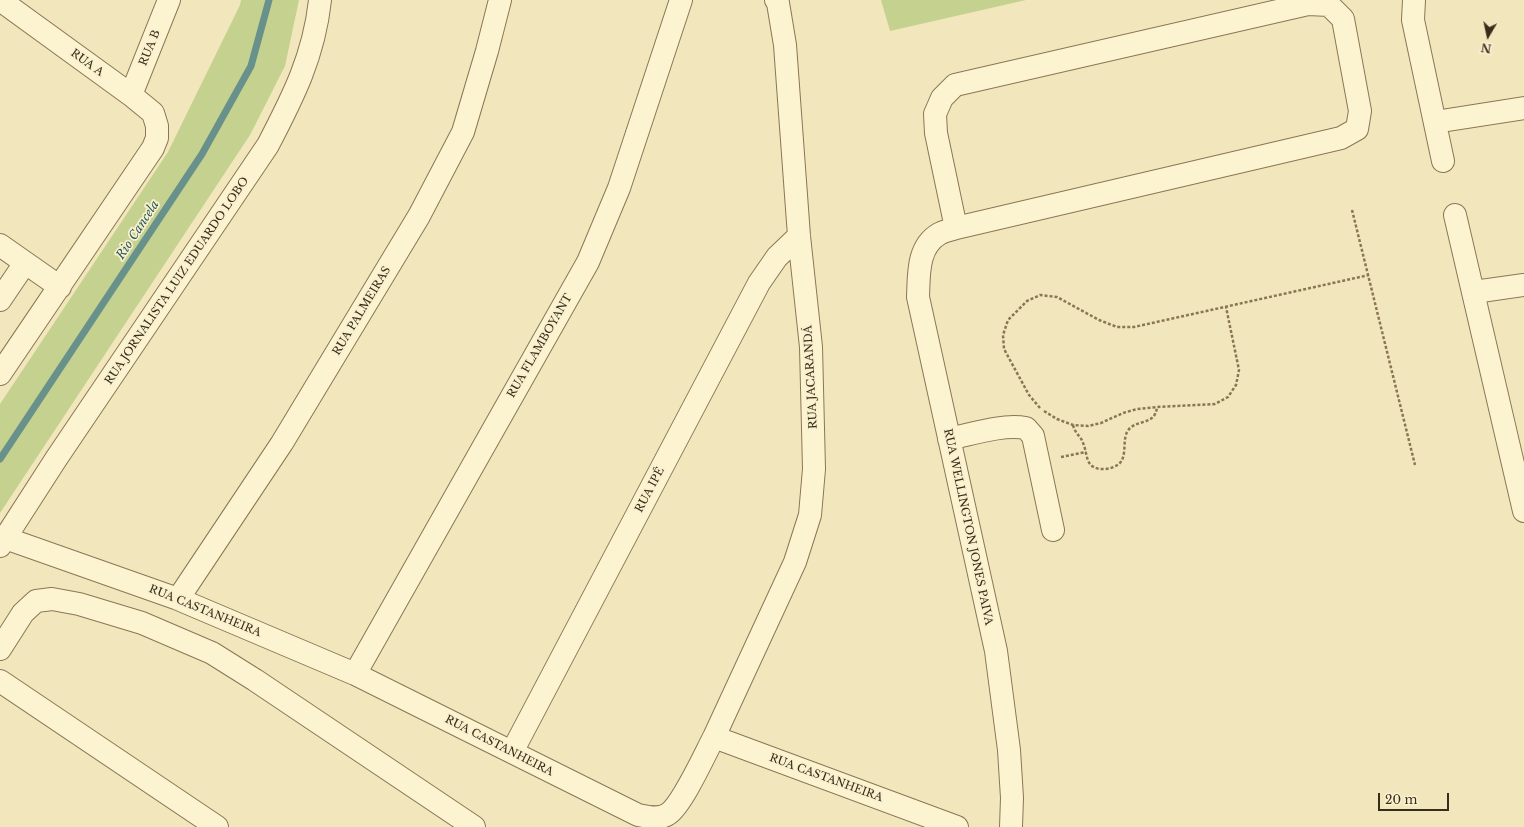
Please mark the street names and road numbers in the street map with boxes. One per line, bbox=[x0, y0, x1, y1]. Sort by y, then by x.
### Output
street label: RUA B bbox=[137, 28, 163, 68]
street label: RUA A bbox=[68, 47, 106, 79]
street label: RUA JORNALISTA LUIZ EDUARDO LOBO bbox=[102, 175, 252, 387]
street label: RUA PALMEIRAS bbox=[330, 264, 394, 358]
street label: RUA FLAMBOYANT bbox=[505, 292, 575, 400]
street label: RUA JACARANDÁ bbox=[802, 325, 820, 429]
street label: RUA WELLINGTON JONES PAIVA bbox=[941, 427, 995, 627]
street label: RUA IPÊ bbox=[633, 465, 667, 515]
street label: RUA CASTANHEIRA bbox=[147, 582, 263, 640]
street label: RUA CASTANHEIRA bbox=[443, 713, 555, 779]
street label: RUA CASTANHEIRA bbox=[767, 751, 885, 805]

